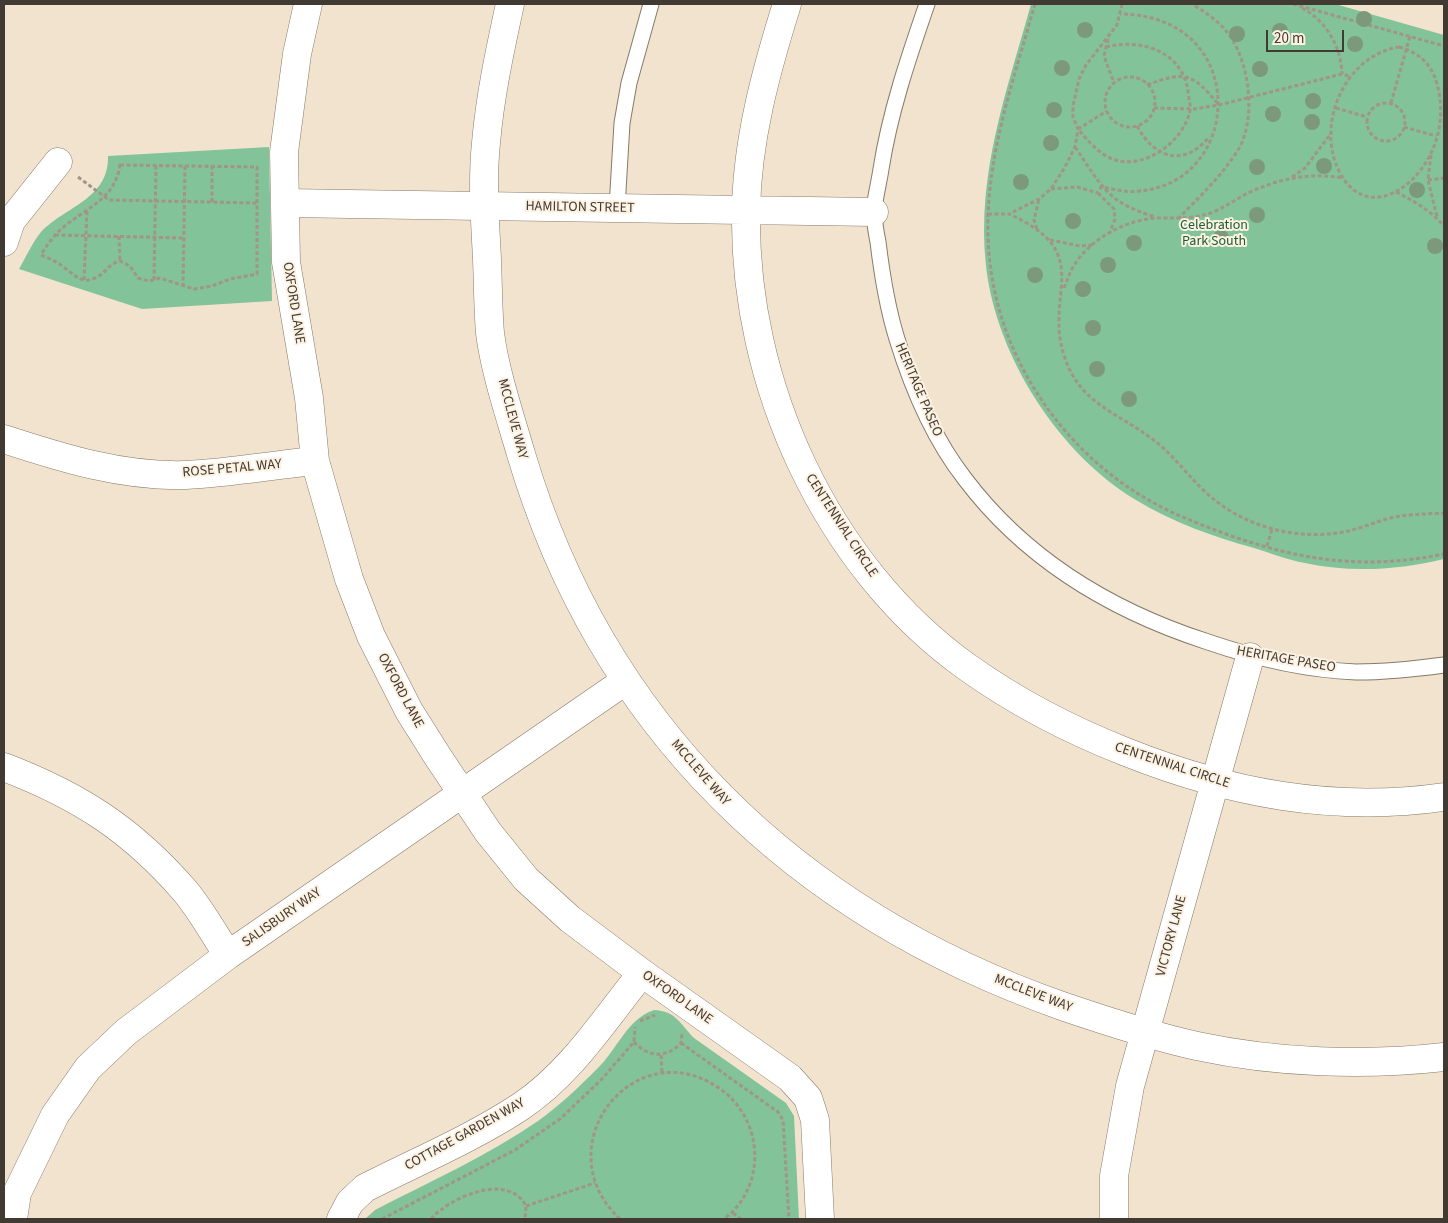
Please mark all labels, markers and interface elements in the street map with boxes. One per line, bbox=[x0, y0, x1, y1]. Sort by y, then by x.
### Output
scale bar bbox=[1268, 20, 1346, 52]
text: 20 m bbox=[1274, 28, 1304, 49]
street label: HAMILTON STREET bbox=[525, 199, 635, 217]
park label: Celebration Park South bbox=[1180, 218, 1248, 250]
street label: OXFORD LANE bbox=[278, 261, 308, 345]
street label: HERITAGE PASEO bbox=[891, 341, 945, 439]
street label: MCCLEVE WAY bbox=[493, 377, 531, 461]
street label: ROSE PETAL WAY bbox=[182, 456, 282, 482]
street label: CENTENNIAL CIRCLE bbox=[801, 471, 881, 581]
street label: HERITAGE PASEO bbox=[1235, 643, 1337, 677]
street label: OXFORD LANE bbox=[373, 651, 427, 731]
street label: MCCLEVE WAY bbox=[667, 736, 733, 810]
street label: CENTENNIAL CIRCLE bbox=[1112, 739, 1232, 793]
street label: SALISBURY WAY bbox=[239, 885, 325, 951]
street label: VICTORY LANE bbox=[1153, 894, 1191, 978]
street label: OXFORD LANE bbox=[638, 967, 716, 1029]
street label: MCCLEVE WAY bbox=[992, 971, 1074, 1017]
street label: COTTAGE GARDEN WAY bbox=[402, 1095, 528, 1175]

